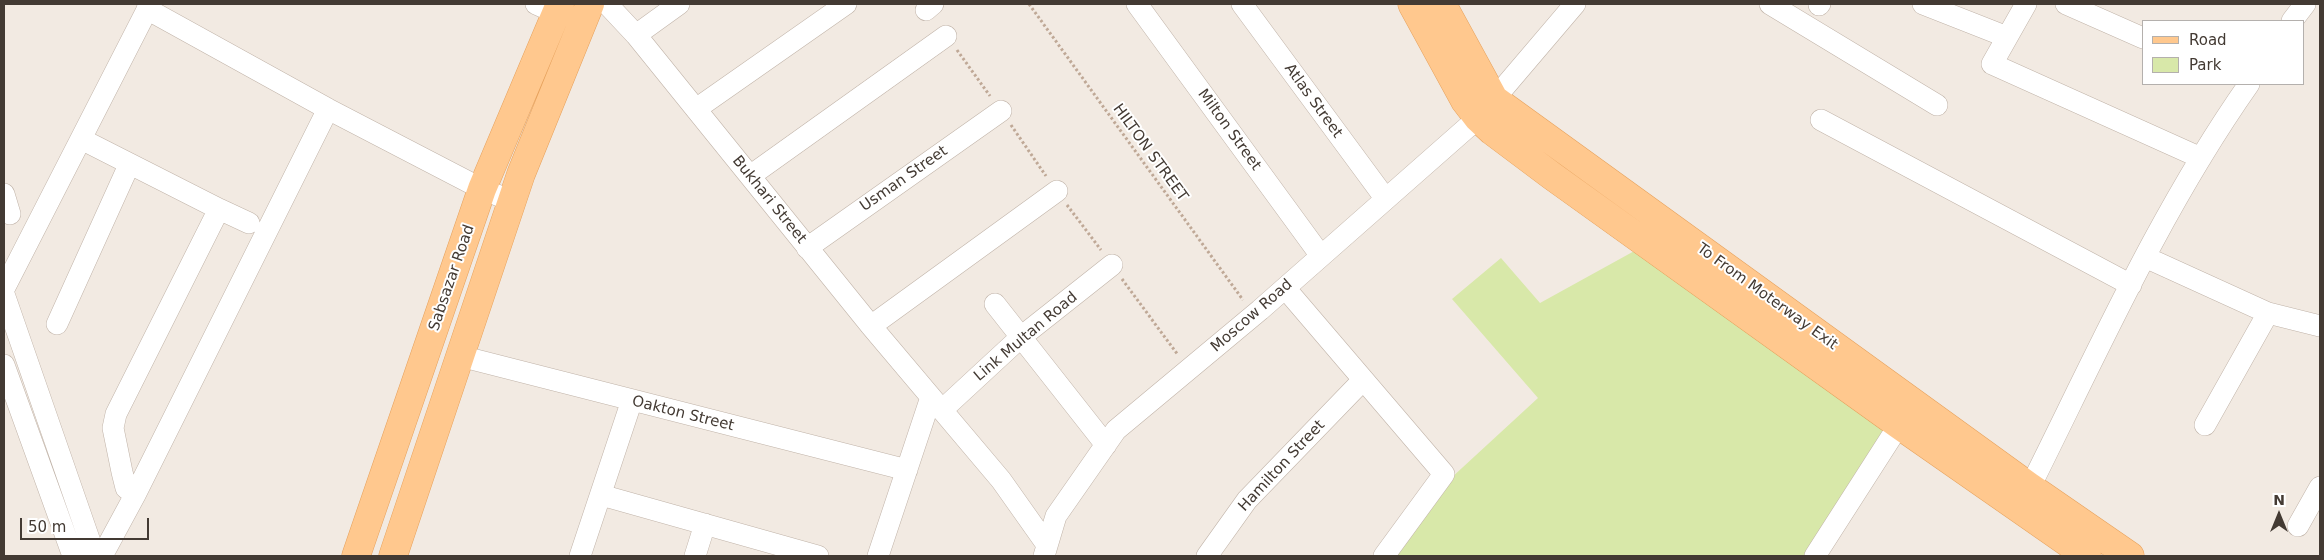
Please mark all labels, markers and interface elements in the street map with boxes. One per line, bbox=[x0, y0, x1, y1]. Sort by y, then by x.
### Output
legend bbox=[2142, 20, 2304, 85]
text: Road bbox=[2189, 31, 2227, 49]
text: Park bbox=[2189, 56, 2221, 74]
street label: Atlas Street bbox=[1280, 60, 1346, 142]
street label: Milton Street bbox=[1193, 86, 1265, 174]
street label: HILTON STREET bbox=[1109, 101, 1191, 205]
street label: Usman Street bbox=[857, 142, 951, 216]
street label: Bukhari Street bbox=[728, 152, 810, 248]
street label: Sabsazar Road bbox=[425, 223, 479, 333]
street label: To From Moterway Exit bbox=[1693, 240, 1841, 354]
street label: Moscow Road bbox=[1208, 276, 1296, 356]
street label: Link Multan Road bbox=[971, 289, 1081, 385]
street label: Oakton Street bbox=[630, 393, 736, 435]
street label: Hamilton Street bbox=[1235, 417, 1329, 515]
north arrow bbox=[2254, 490, 2304, 540]
text: N bbox=[2273, 492, 2285, 508]
scale bar bbox=[22, 508, 151, 540]
text: 50 m bbox=[28, 518, 66, 536]

